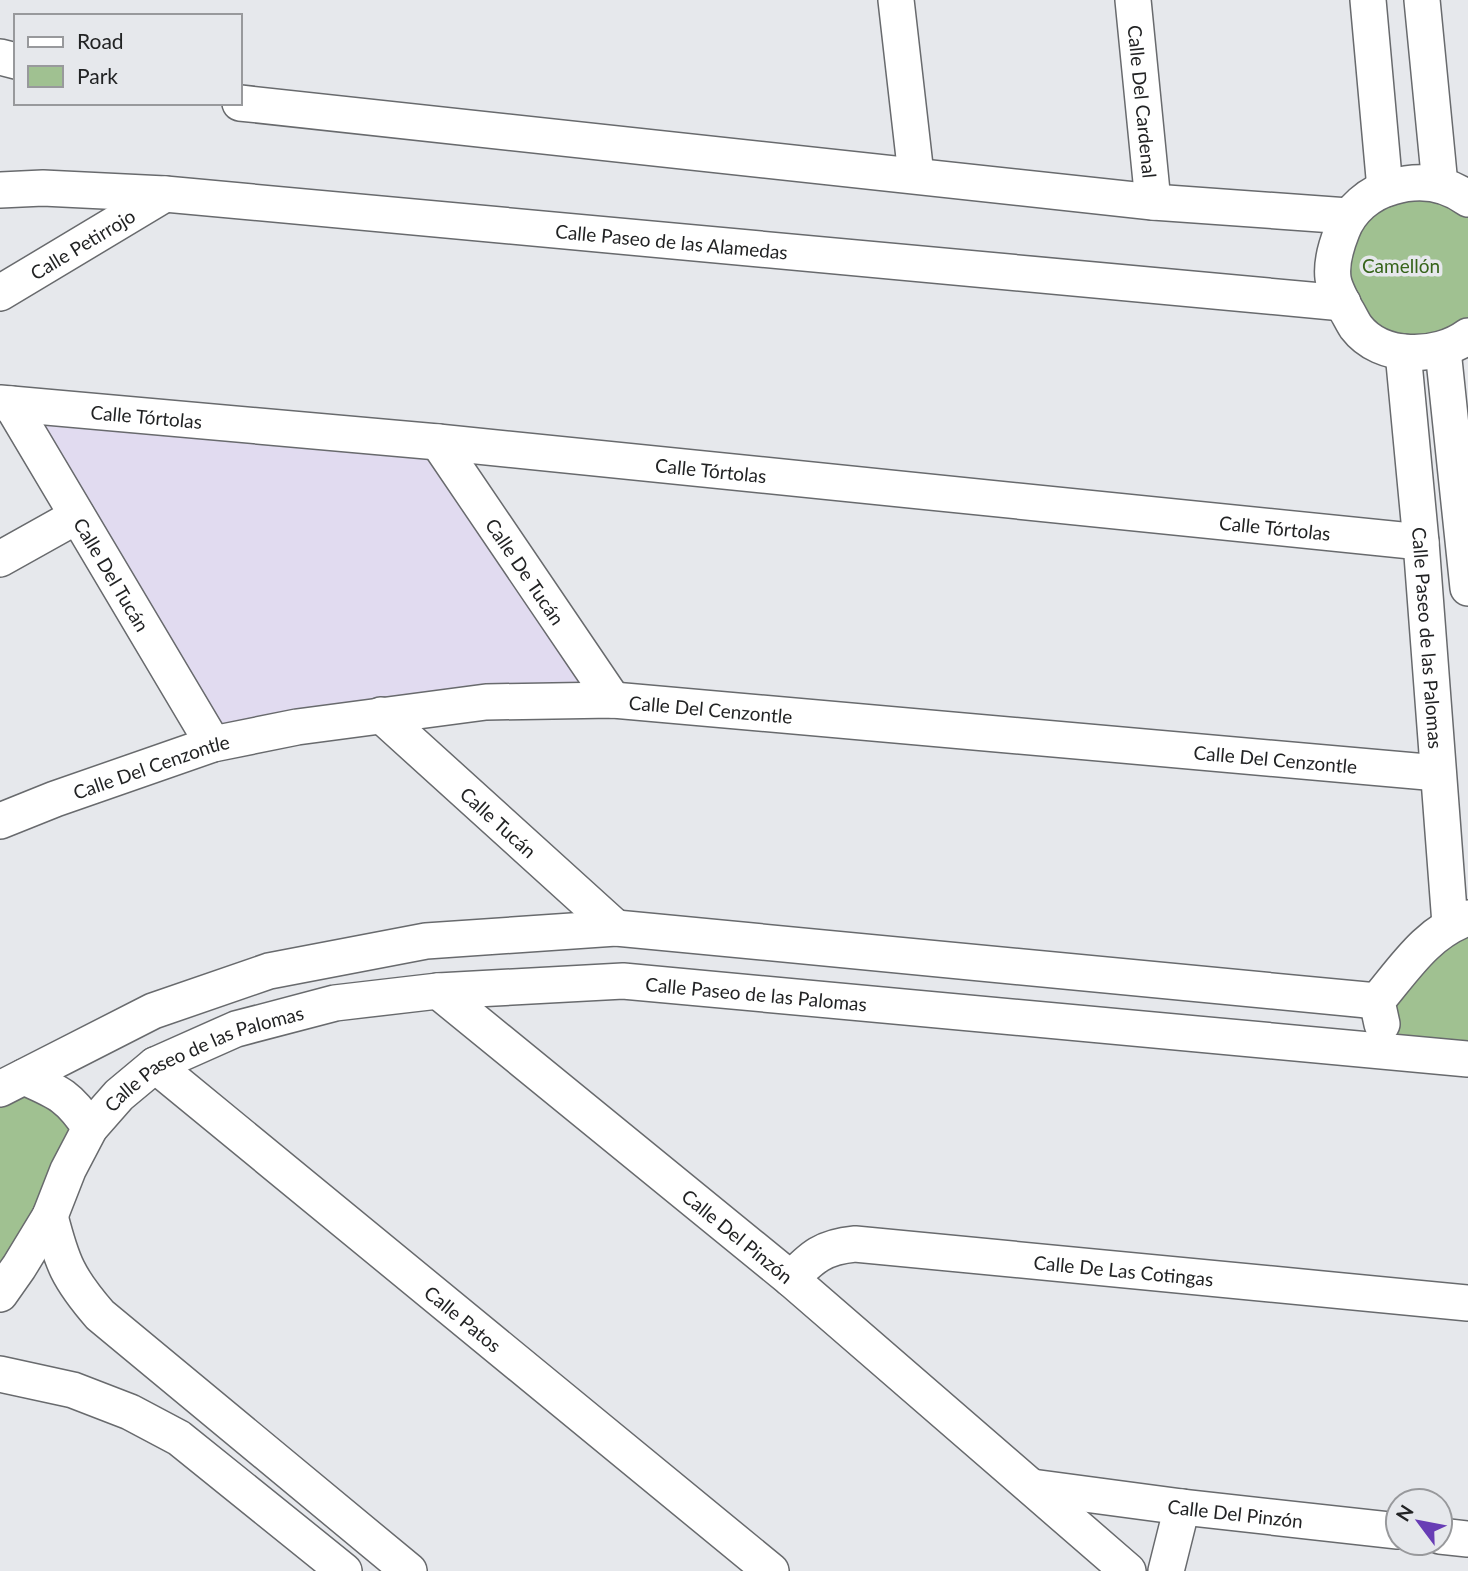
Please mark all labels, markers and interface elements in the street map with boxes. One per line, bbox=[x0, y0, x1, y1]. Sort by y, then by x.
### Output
legend bbox=[14, 14, 242, 105]
street label: Calle Del Cardenal bbox=[1124, 24, 1162, 179]
text: Road bbox=[77, 28, 124, 53]
text: Park bbox=[77, 63, 118, 88]
street label: Calle Petirrojo bbox=[26, 203, 139, 284]
street label: Calle Paseo de las Alamedas bbox=[554, 219, 789, 263]
park label: Camellón bbox=[1362, 254, 1440, 277]
street label: Calle Tórtolas bbox=[90, 400, 203, 432]
street label: Calle Tórtolas bbox=[654, 453, 768, 487]
street label: Calle Tórtolas bbox=[1218, 510, 1332, 544]
street label: Calle Del Tucán bbox=[70, 513, 155, 635]
street label: Calle De Tucán bbox=[481, 513, 570, 629]
street label: Calle Paseo de las Palomas bbox=[1408, 526, 1448, 750]
street label: Calle Del Cenzontle bbox=[628, 690, 793, 727]
street label: Calle Del Cenzontle bbox=[70, 729, 231, 803]
street label: Calle Del Cenzontle bbox=[1193, 740, 1358, 777]
street label: Calle Tucán bbox=[456, 782, 542, 862]
street label: Calle Paseo de las Palomas bbox=[644, 972, 868, 1015]
street label: Calle Paseo de las Palomas bbox=[99, 1000, 306, 1116]
street label: Calle Del Pinzón bbox=[678, 1184, 798, 1288]
street label: Calle De Las Cotingas bbox=[1033, 1250, 1215, 1290]
street label: Calle Patos bbox=[420, 1280, 506, 1356]
north arrow bbox=[1384, 1487, 1454, 1557]
street label: Calle Del Pinzón bbox=[1166, 1494, 1304, 1532]
text: N bbox=[1391, 1500, 1418, 1525]

